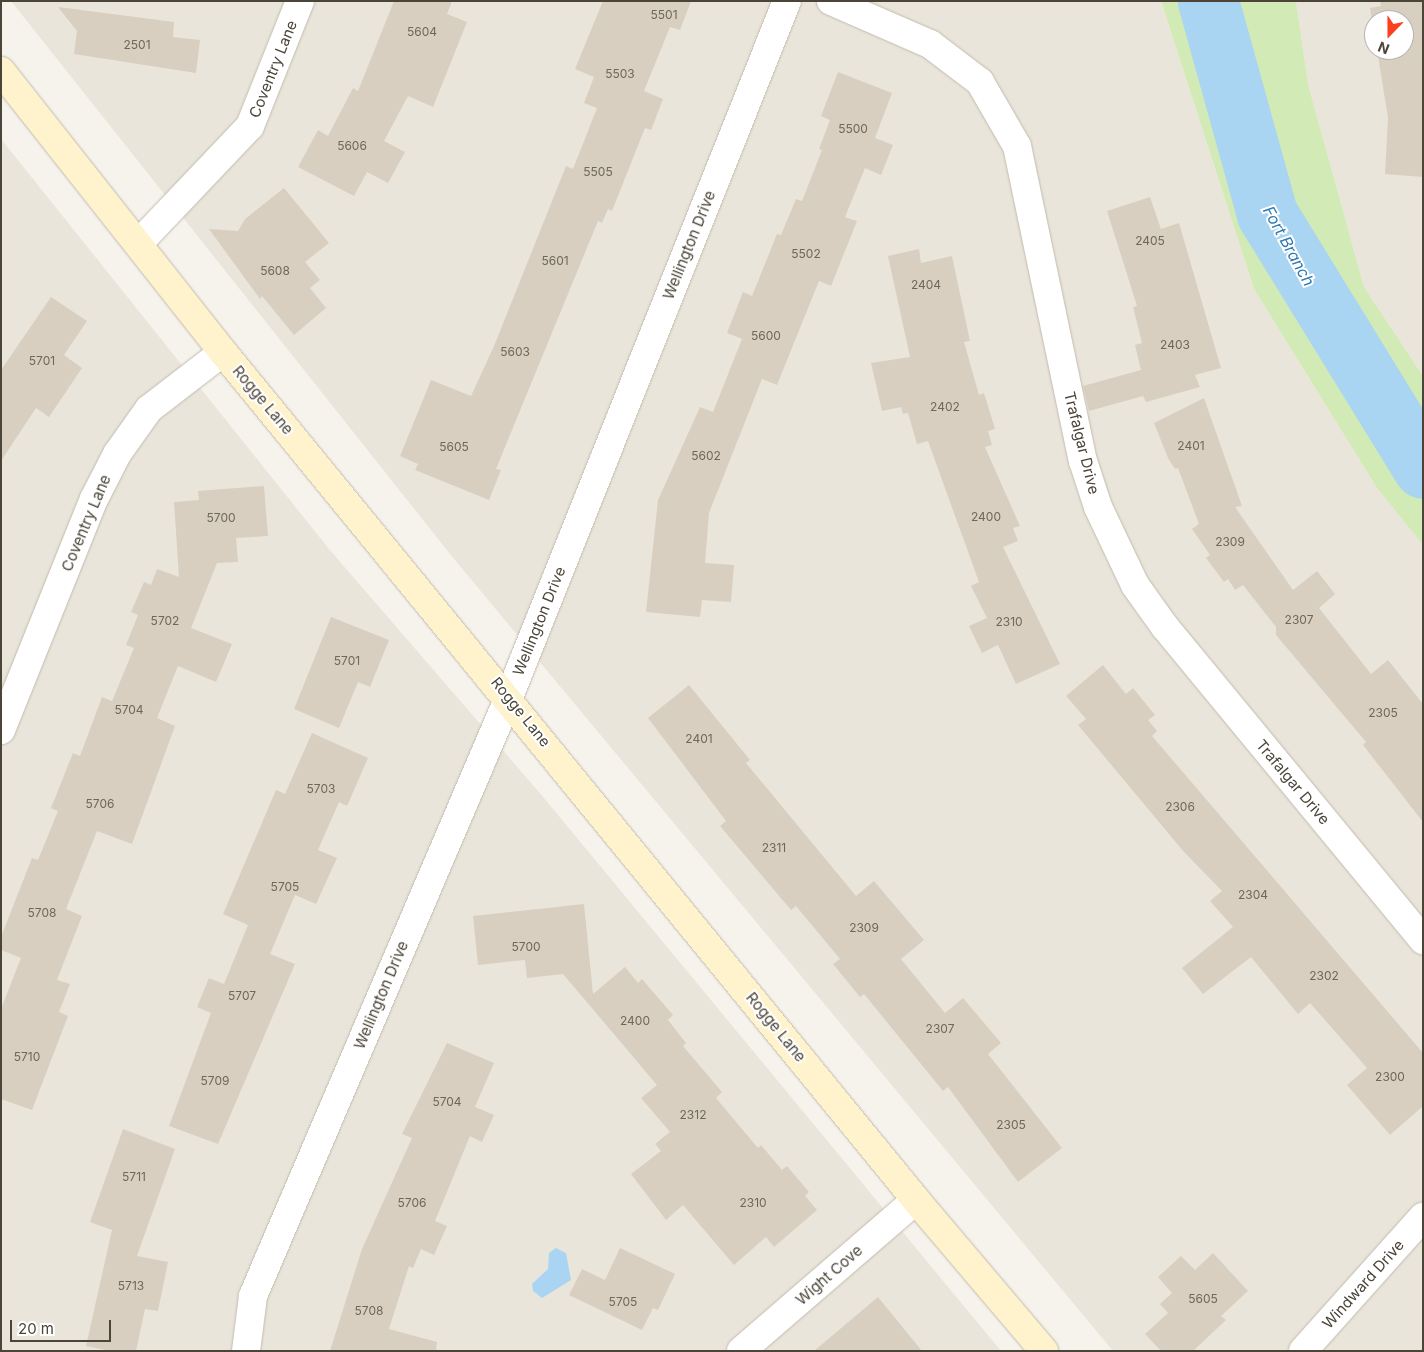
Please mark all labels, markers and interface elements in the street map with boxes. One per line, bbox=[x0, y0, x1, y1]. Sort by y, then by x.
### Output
house number: 5501 bbox=[650, 8, 678, 22]
north arrow bbox=[1364, 10, 1414, 60]
street label: Coventry Lane bbox=[245, 18, 301, 120]
house number: 5604 bbox=[407, 25, 437, 39]
house number: 2501 bbox=[123, 38, 151, 52]
text: N bbox=[1375, 39, 1392, 58]
house number: 5503 bbox=[605, 67, 635, 81]
house number: 5500 bbox=[838, 122, 868, 136]
house number: 5606 bbox=[337, 139, 367, 153]
house number: 5505 bbox=[583, 165, 613, 179]
street label: Wellington Drive bbox=[659, 188, 719, 302]
water label: Fort Branch bbox=[1259, 203, 1319, 289]
house number: 2405 bbox=[1135, 234, 1165, 248]
house number: 5502 bbox=[791, 247, 821, 261]
house number: 5601 bbox=[541, 254, 569, 268]
house number: 5608 bbox=[260, 264, 290, 278]
house number: 2404 bbox=[911, 278, 941, 292]
house number: 5600 bbox=[751, 329, 781, 343]
house number: 2403 bbox=[1160, 338, 1190, 352]
house number: 5603 bbox=[500, 345, 530, 359]
house number: 5701 bbox=[29, 354, 55, 368]
street label: Rogge Lane bbox=[229, 362, 297, 438]
street label: Trafalgar Drive bbox=[1061, 390, 1103, 496]
house number: 2402 bbox=[930, 400, 960, 414]
house number: 2401 bbox=[1177, 439, 1205, 453]
house number: 5605 bbox=[439, 440, 469, 454]
house number: 5602 bbox=[691, 449, 721, 463]
street label: Coventry Lane bbox=[58, 472, 114, 574]
house number: 2400 bbox=[971, 510, 1001, 524]
house number: 5700 bbox=[206, 511, 236, 525]
house number: 2309 bbox=[1215, 535, 1245, 549]
street label: Wellington Drive bbox=[509, 564, 569, 678]
house number: 2307 bbox=[1285, 613, 1313, 627]
house number: 5702 bbox=[151, 614, 179, 628]
house number: 2310 bbox=[995, 615, 1023, 629]
house number: 5701 bbox=[334, 654, 360, 668]
street label: Rogge Lane bbox=[487, 674, 555, 750]
house number: 5704 bbox=[114, 703, 144, 717]
house number: 2305 bbox=[1368, 706, 1398, 720]
house number: 2401 bbox=[685, 732, 713, 746]
street label: Trafalgar Drive bbox=[1252, 736, 1334, 828]
house number: 5703 bbox=[307, 782, 335, 796]
house number: 5706 bbox=[86, 797, 114, 811]
house number: 2306 bbox=[1165, 800, 1195, 814]
house number: 2311 bbox=[762, 841, 786, 855]
house number: 5705 bbox=[271, 880, 299, 894]
house number: 2304 bbox=[1238, 888, 1268, 902]
house number: 5708 bbox=[28, 906, 56, 920]
house number: 2309 bbox=[849, 921, 879, 935]
street label: Wellington Drive bbox=[350, 938, 412, 1052]
house number: 5700 bbox=[511, 940, 541, 954]
house number: 2302 bbox=[1309, 969, 1339, 983]
house number: 5707 bbox=[228, 989, 256, 1003]
street label: Rogge Lane bbox=[742, 989, 810, 1065]
house number: 2400 bbox=[620, 1014, 650, 1028]
house number: 2307 bbox=[926, 1022, 954, 1036]
house number: 5710 bbox=[14, 1050, 40, 1064]
house number: 2300 bbox=[1375, 1070, 1405, 1084]
house number: 5709 bbox=[201, 1074, 229, 1088]
house number: 5704 bbox=[432, 1095, 462, 1109]
house number: 2312 bbox=[680, 1108, 706, 1122]
house number: 2305 bbox=[996, 1118, 1026, 1132]
house number: 5711 bbox=[122, 1170, 146, 1184]
house number: 5706 bbox=[398, 1196, 426, 1210]
house number: 2310 bbox=[739, 1196, 767, 1210]
street label: Windward Drive bbox=[1318, 1236, 1408, 1332]
street label: Wight Cove bbox=[792, 1241, 866, 1309]
house number: 5713 bbox=[118, 1279, 144, 1293]
house number: 5605 bbox=[1188, 1292, 1218, 1306]
house number: 5705 bbox=[609, 1295, 637, 1309]
house number: 5708 bbox=[355, 1304, 383, 1318]
scale bar bbox=[12, 1310, 114, 1342]
text: 20 m bbox=[18, 1319, 54, 1338]

